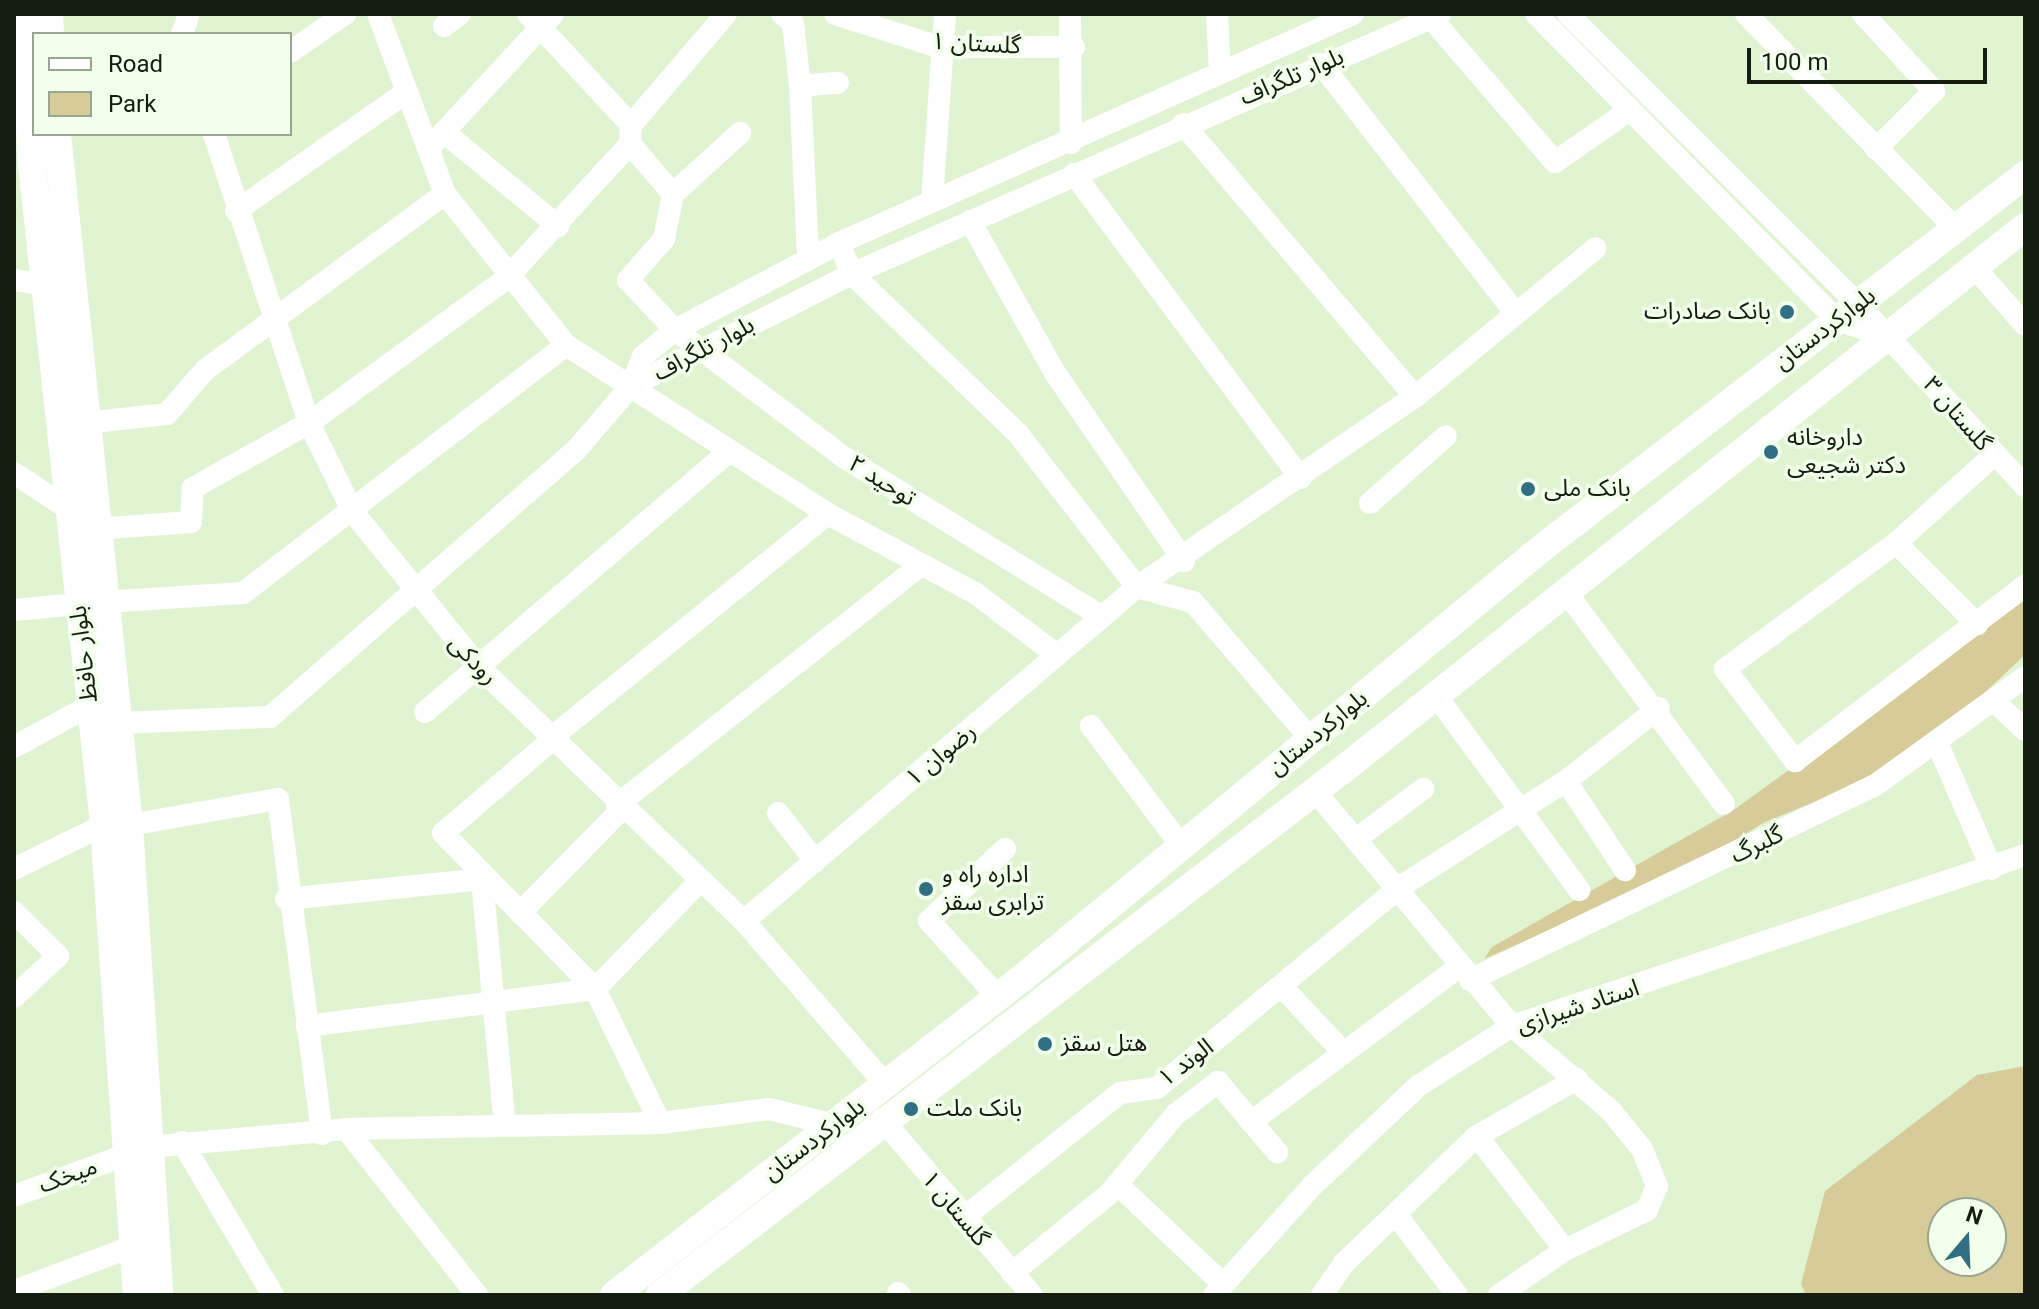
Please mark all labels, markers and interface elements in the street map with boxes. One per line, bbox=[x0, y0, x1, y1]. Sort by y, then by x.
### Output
street label: گلستان ۱ bbox=[931, 27, 1021, 61]
legend bbox=[32, 32, 292, 136]
scale bar bbox=[1751, 32, 1991, 82]
street label: بلوار تلگراف bbox=[1236, 42, 1348, 112]
text: 100 m bbox=[1761, 48, 1828, 76]
text: Road bbox=[108, 50, 163, 78]
text: Park bbox=[108, 90, 156, 118]
street label: بلوارکردستان bbox=[1768, 281, 1882, 377]
place label: بانک صادرات bbox=[1644, 298, 1771, 326]
marker: بانک صادرات bbox=[1778, 303, 1796, 321]
street label: بلوار تلگراف bbox=[649, 310, 759, 388]
street label: گلستان ۳ bbox=[1917, 371, 1997, 457]
place label: داروخانه دکتر شجیعی bbox=[1787, 424, 1906, 480]
marker: داروخانه دکتر شجیعی bbox=[1762, 443, 1780, 461]
street label: توحید ۲ bbox=[843, 449, 921, 513]
place label: بانک ملی bbox=[1544, 475, 1631, 503]
marker: بانک ملی bbox=[1519, 480, 1537, 498]
street label: بلوار حافظ bbox=[64, 604, 104, 704]
street label: رودکی bbox=[442, 629, 504, 691]
street label: بلوارکردستان bbox=[1262, 684, 1374, 782]
street label: رضوان ۱ bbox=[900, 717, 982, 793]
street label: گلبرگ bbox=[1726, 820, 1788, 870]
place label: اداره راه و ترابری سقز bbox=[942, 861, 1044, 917]
marker: اداره راه و ترابری سقز bbox=[917, 880, 935, 898]
street label: استاد شیرازی bbox=[1513, 974, 1643, 1040]
place label: هتل سقز bbox=[1061, 1030, 1147, 1058]
street label: الوند ۱ bbox=[1153, 1033, 1219, 1093]
marker: هتل سقز bbox=[1036, 1035, 1054, 1053]
street label: بلوارکردستان bbox=[757, 1092, 871, 1188]
place label: بانک ملت bbox=[927, 1095, 1022, 1123]
marker: بانک ملت bbox=[902, 1100, 920, 1118]
street label: میخک bbox=[35, 1152, 101, 1200]
street label: گلستان ۱ bbox=[915, 1165, 995, 1253]
north arrow bbox=[1927, 1197, 2007, 1277]
text: N bbox=[1963, 1201, 1986, 1230]

